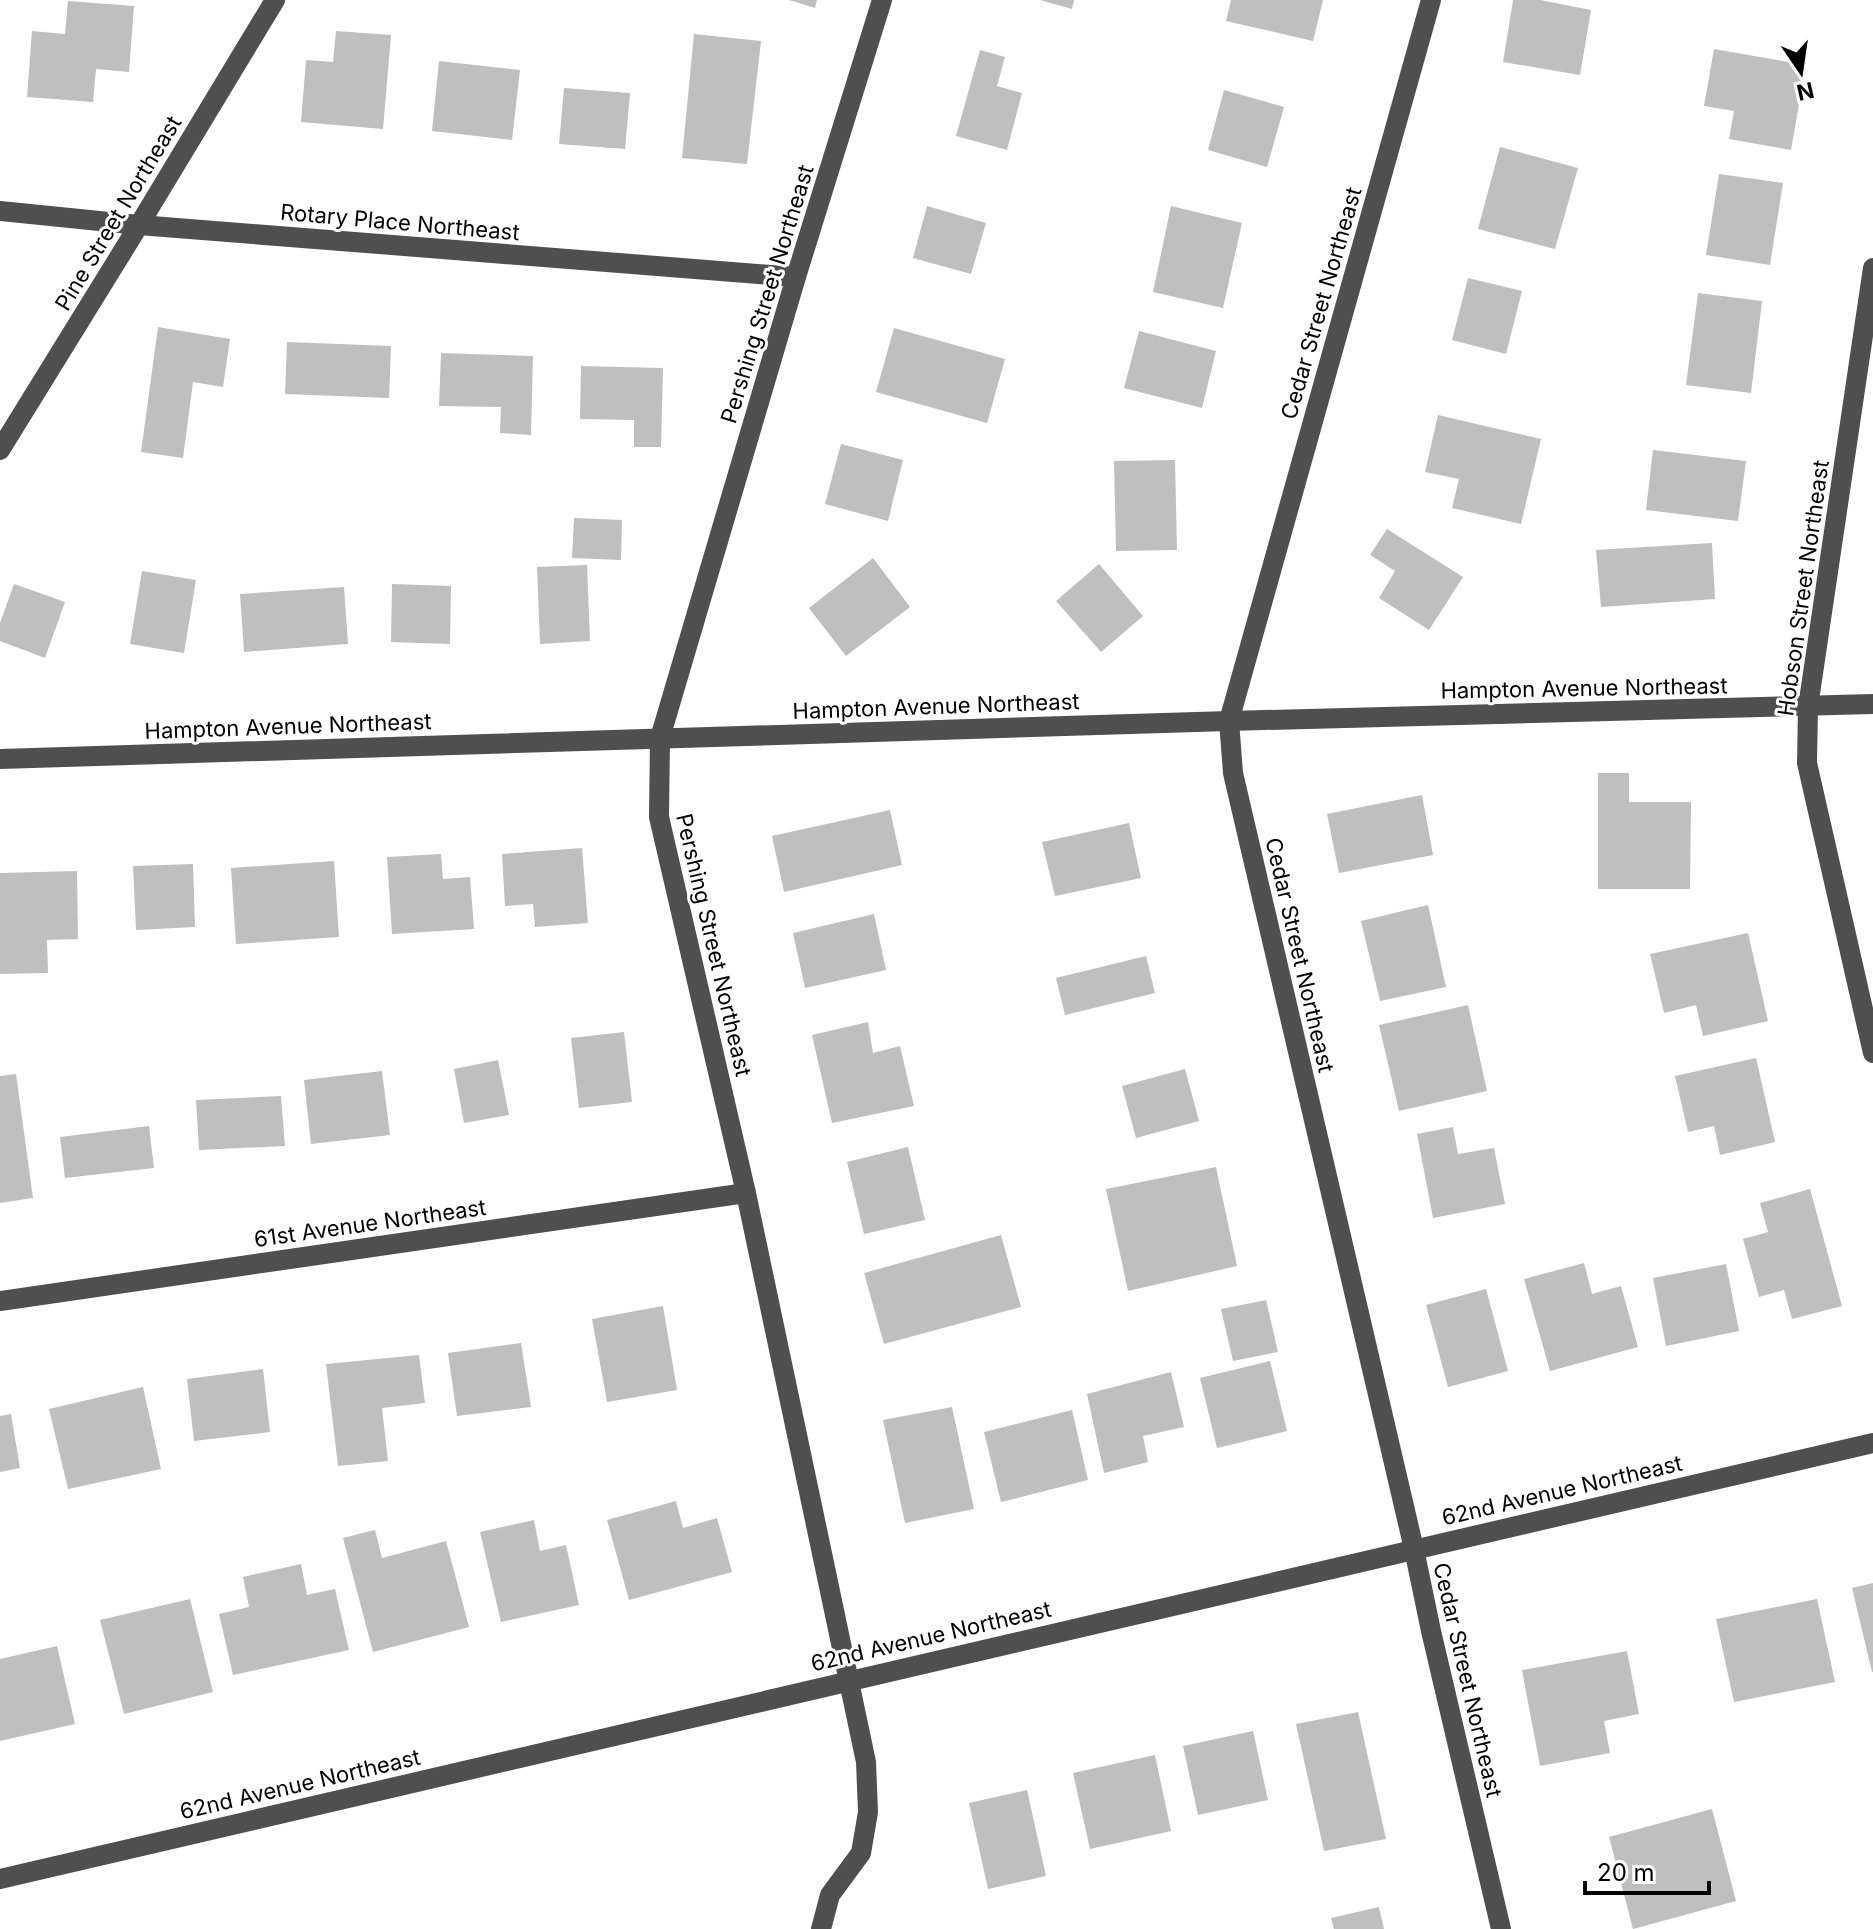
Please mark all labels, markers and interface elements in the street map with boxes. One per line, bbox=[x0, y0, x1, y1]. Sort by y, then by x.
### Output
north arrow bbox=[1761, 32, 1841, 112]
text: N bbox=[1794, 77, 1817, 106]
street label: Pine Street Northeast bbox=[50, 111, 186, 315]
street label: Pershing Street Northeast bbox=[715, 162, 819, 426]
street label: Cedar Street Northeast bbox=[1275, 184, 1367, 422]
street label: Rotary Place Northeast bbox=[279, 199, 521, 245]
street label: Hobson Street Northeast bbox=[1772, 458, 1834, 718]
street label: Hampton Avenue Northeast bbox=[1440, 672, 1728, 704]
street label: Hampton Avenue Northeast bbox=[792, 688, 1080, 724]
street label: Hampton Avenue Northeast bbox=[144, 708, 432, 744]
street label: Pershing Street Northeast bbox=[671, 811, 757, 1079]
street label: Cedar Street Northeast bbox=[1260, 835, 1340, 1075]
street label: 61st Avenue Northeast bbox=[252, 1194, 488, 1252]
street label: 62nd Avenue Northeast bbox=[1439, 1450, 1685, 1530]
street label: Cedar Street Northeast bbox=[1428, 1560, 1508, 1800]
street label: 62nd Avenue Northeast bbox=[808, 1596, 1054, 1676]
street label: 62nd Avenue Northeast bbox=[177, 1744, 423, 1824]
scale bar bbox=[1585, 1845, 1709, 1895]
text: 20 m bbox=[1597, 1858, 1655, 1887]

